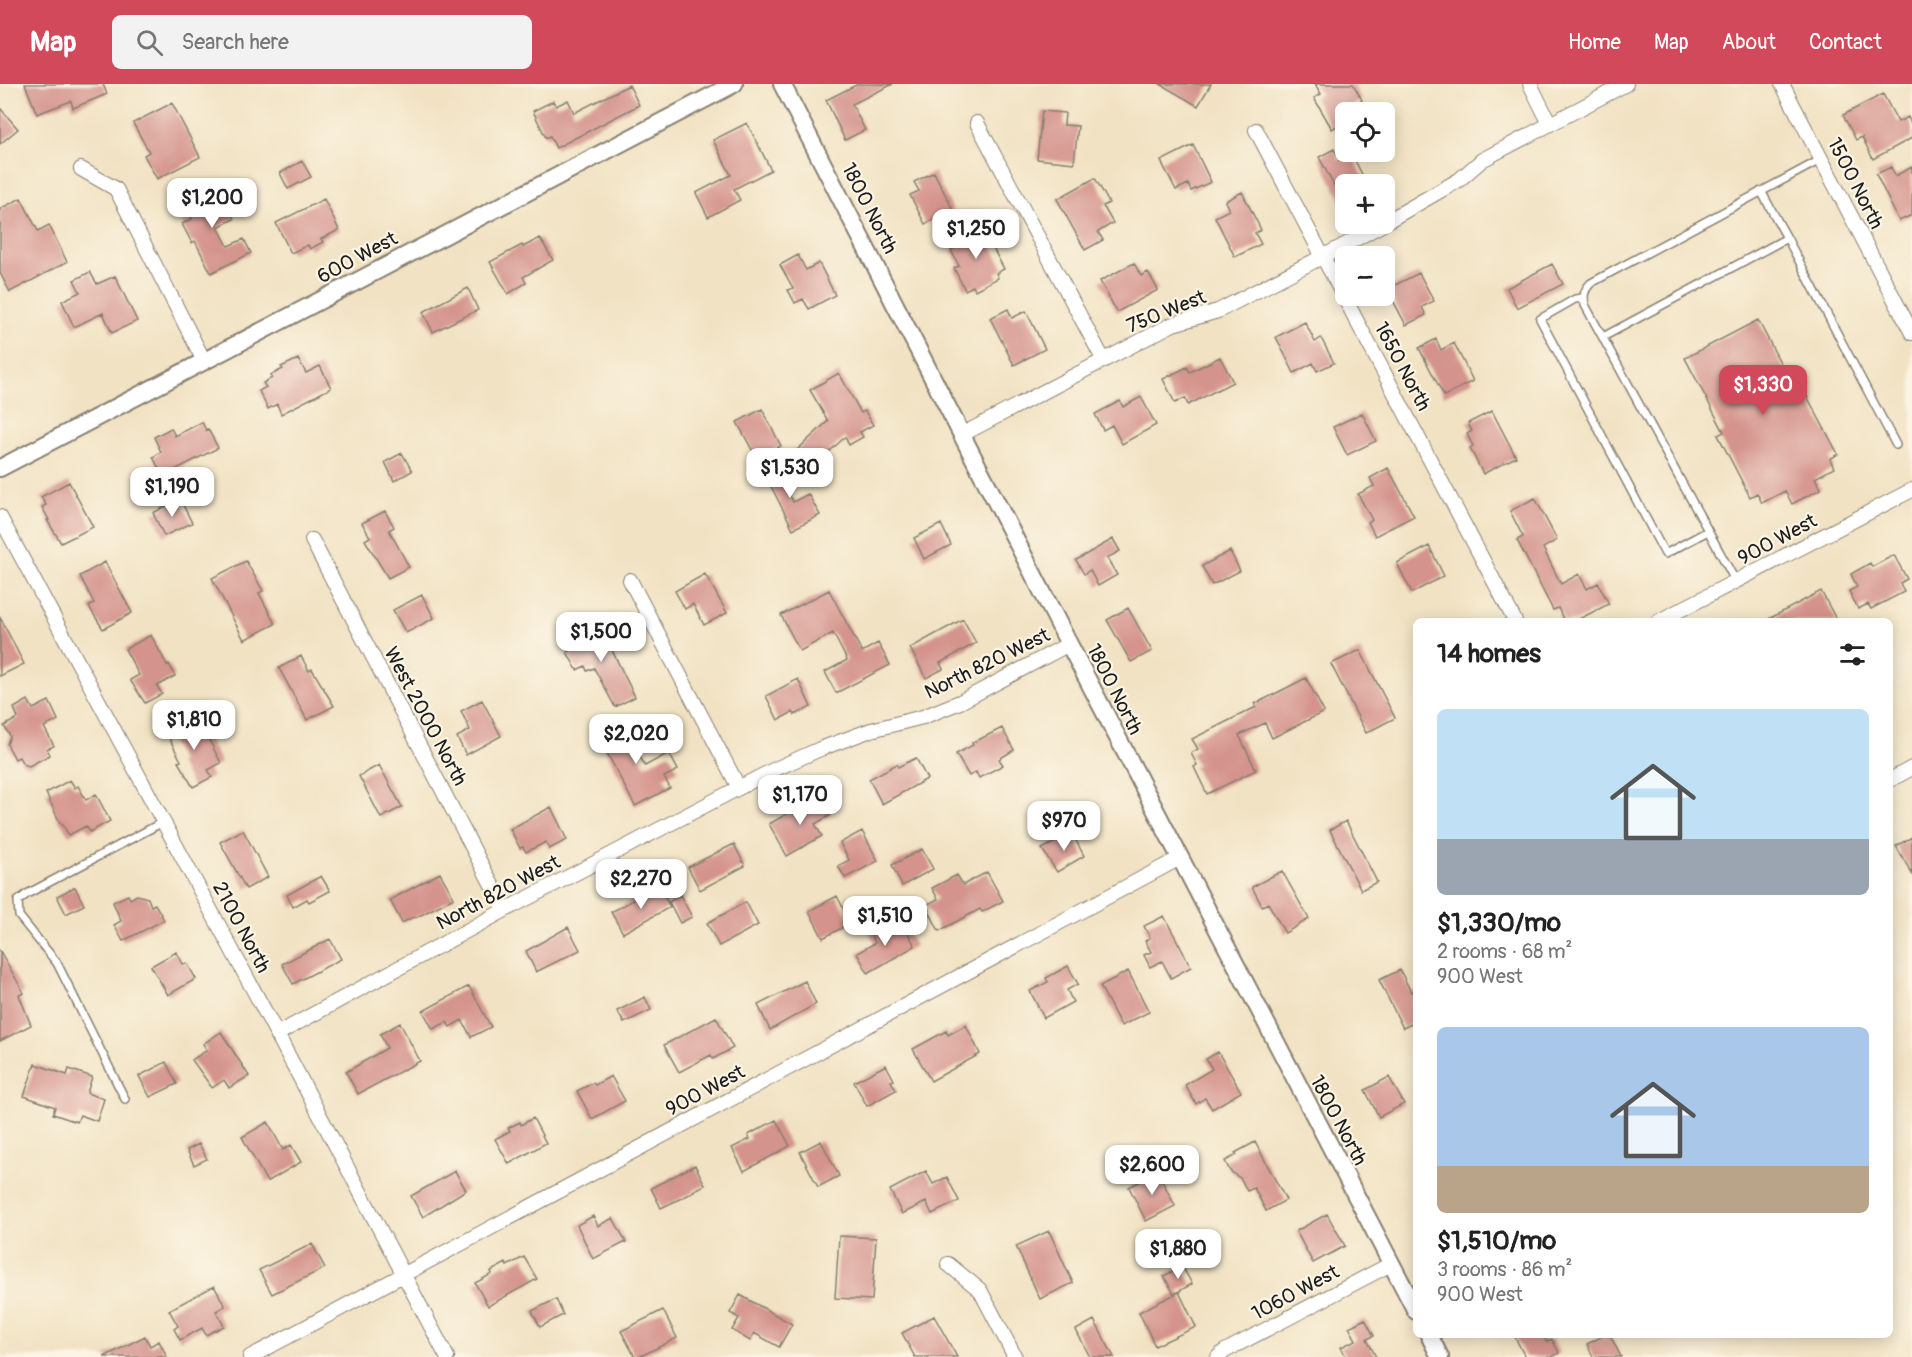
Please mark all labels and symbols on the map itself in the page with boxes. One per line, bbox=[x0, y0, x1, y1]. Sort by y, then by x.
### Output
street label: 1500 North bbox=[1822, 133, 1889, 233]
street label: 1800 North bbox=[836, 159, 903, 258]
pin: $1,200 bbox=[163, 178, 261, 229]
pin: $1,250 bbox=[927, 209, 1025, 260]
street label: 600 West bbox=[313, 225, 402, 289]
street label: 750 West bbox=[1123, 284, 1210, 339]
street label: 1650 North bbox=[1369, 317, 1436, 415]
pin: $1,330 bbox=[1714, 365, 1812, 416]
pin: $1,530 bbox=[741, 448, 839, 499]
pin: $1,190 bbox=[123, 467, 221, 518]
street label: 900 West bbox=[1733, 508, 1822, 571]
pin: $1,500 bbox=[552, 612, 650, 663]
street label: North 820 West bbox=[920, 622, 1055, 705]
street label: 1800 North bbox=[1081, 640, 1148, 739]
street label: West 2000 North bbox=[378, 643, 473, 790]
pin: $1,810 bbox=[145, 700, 243, 751]
pin: $2,020 bbox=[587, 714, 685, 765]
pin: $1,170 bbox=[751, 775, 849, 826]
pin: $970 bbox=[1028, 801, 1100, 852]
street label: North 820 West bbox=[432, 849, 565, 935]
pin: $2,270 bbox=[592, 859, 690, 910]
street label: 2100 North bbox=[207, 877, 276, 977]
pin: $1,510 bbox=[836, 896, 934, 947]
street label: 900 West bbox=[661, 1059, 750, 1122]
street label: 1800 North bbox=[1304, 1071, 1373, 1170]
pin: $2,600 bbox=[1103, 1145, 1201, 1196]
pin: $1,880 bbox=[1129, 1229, 1227, 1280]
street label: 1060 West bbox=[1247, 1259, 1344, 1326]

